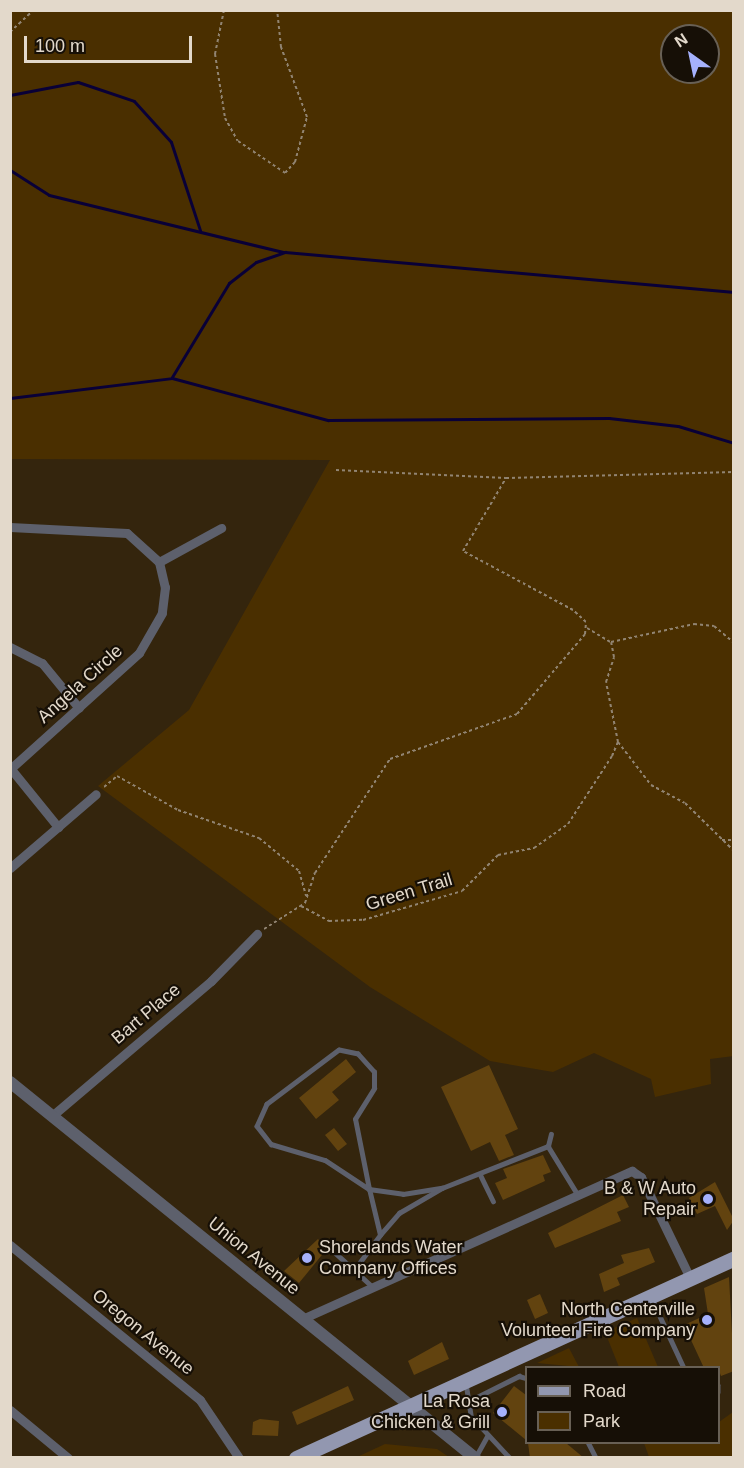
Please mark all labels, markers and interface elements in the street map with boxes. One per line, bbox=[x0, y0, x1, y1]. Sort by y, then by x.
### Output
scale bar bbox=[27, 24, 195, 62]
north arrow bbox=[660, 24, 720, 84]
text: N bbox=[672, 30, 690, 50]
text: 100 m bbox=[35, 36, 85, 56]
street label: Angela Circle bbox=[33, 640, 127, 728]
street label: Green Trail bbox=[363, 869, 455, 915]
street label: Bart Place bbox=[107, 979, 185, 1049]
place label: B & W Auto Repair bbox=[603, 1178, 696, 1220]
marker: B & W Auto Repair bbox=[701, 1192, 715, 1206]
street label: Union Avenue bbox=[203, 1212, 305, 1300]
place label: Shorelands Water Company Offices bbox=[319, 1237, 462, 1280]
marker: Shorelands Water Company Offices bbox=[300, 1251, 314, 1265]
street label: Oregon Avenue bbox=[87, 1284, 199, 1380]
place label: North Centerville Volunteer Fire Company bbox=[501, 1299, 695, 1342]
marker: North Centerville Volunteer Fire Company bbox=[700, 1313, 714, 1327]
legend bbox=[525, 1366, 720, 1444]
text: Road bbox=[583, 1381, 626, 1401]
place label: La Rosa Chicken & Grill bbox=[371, 1391, 490, 1434]
marker: La Rosa Chicken & Grill bbox=[495, 1405, 509, 1419]
text: Park bbox=[583, 1411, 620, 1431]

